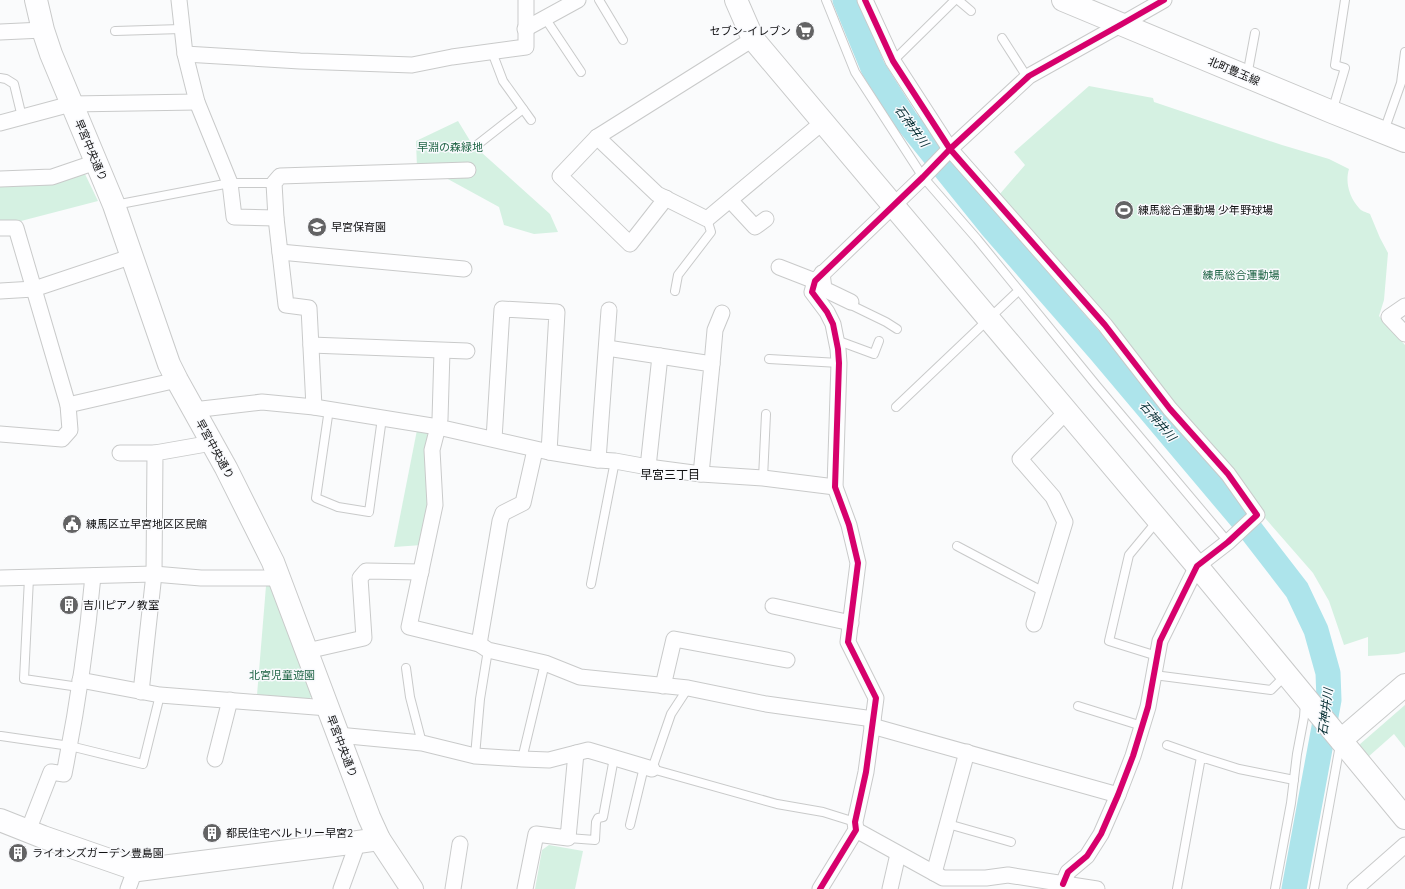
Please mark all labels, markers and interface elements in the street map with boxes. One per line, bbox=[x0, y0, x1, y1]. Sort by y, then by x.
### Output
supermarket icon: セブン-イレブン bbox=[794, 20, 816, 42]
place label: セブン-イレブン bbox=[710, 24, 791, 38]
street label: 北町豊玉線 bbox=[1206, 54, 1262, 88]
water label: 石神井川 bbox=[892, 102, 933, 151]
street label: 早宮中央通り bbox=[72, 117, 110, 183]
park label: 早淵の森緑地 bbox=[417, 140, 483, 154]
sports icon: 練馬総合運動場 少年野球場 bbox=[1113, 199, 1135, 221]
place label: 練馬総合運動場 少年野球場 bbox=[1138, 203, 1273, 217]
school or university icon: 早宮保育園 bbox=[306, 216, 328, 238]
place label: 早宮保育園 bbox=[331, 220, 386, 234]
park label: 練馬総合運動場 bbox=[1203, 268, 1280, 282]
water label: 石神井川 bbox=[1137, 398, 1181, 446]
street label: 早宮中央通り bbox=[193, 417, 237, 481]
district label: 早宮三丁目 bbox=[640, 467, 700, 482]
public building icon: 練馬区立早宮地区区民館 bbox=[61, 513, 83, 535]
place label: 練馬区立早宮地区区民館 bbox=[86, 517, 207, 531]
building icon: 吉川ピアノ教室 bbox=[58, 594, 80, 616]
place label: 吉川ピアノ教室 bbox=[83, 598, 159, 612]
park label: 北宮児童遊園 bbox=[249, 668, 315, 682]
water label: 石神井川 bbox=[1315, 685, 1336, 737]
street label: 早宮中央通り bbox=[324, 713, 360, 779]
building icon: 都民住宅ベルトリー早宮2 bbox=[201, 822, 223, 844]
place label: 都民住宅ベルトリー早宮2 bbox=[226, 826, 353, 840]
building icon: ライオンズガーデン豊島園 bbox=[7, 842, 29, 864]
place label: ライオンズガーデン豊島園 bbox=[32, 846, 164, 860]

